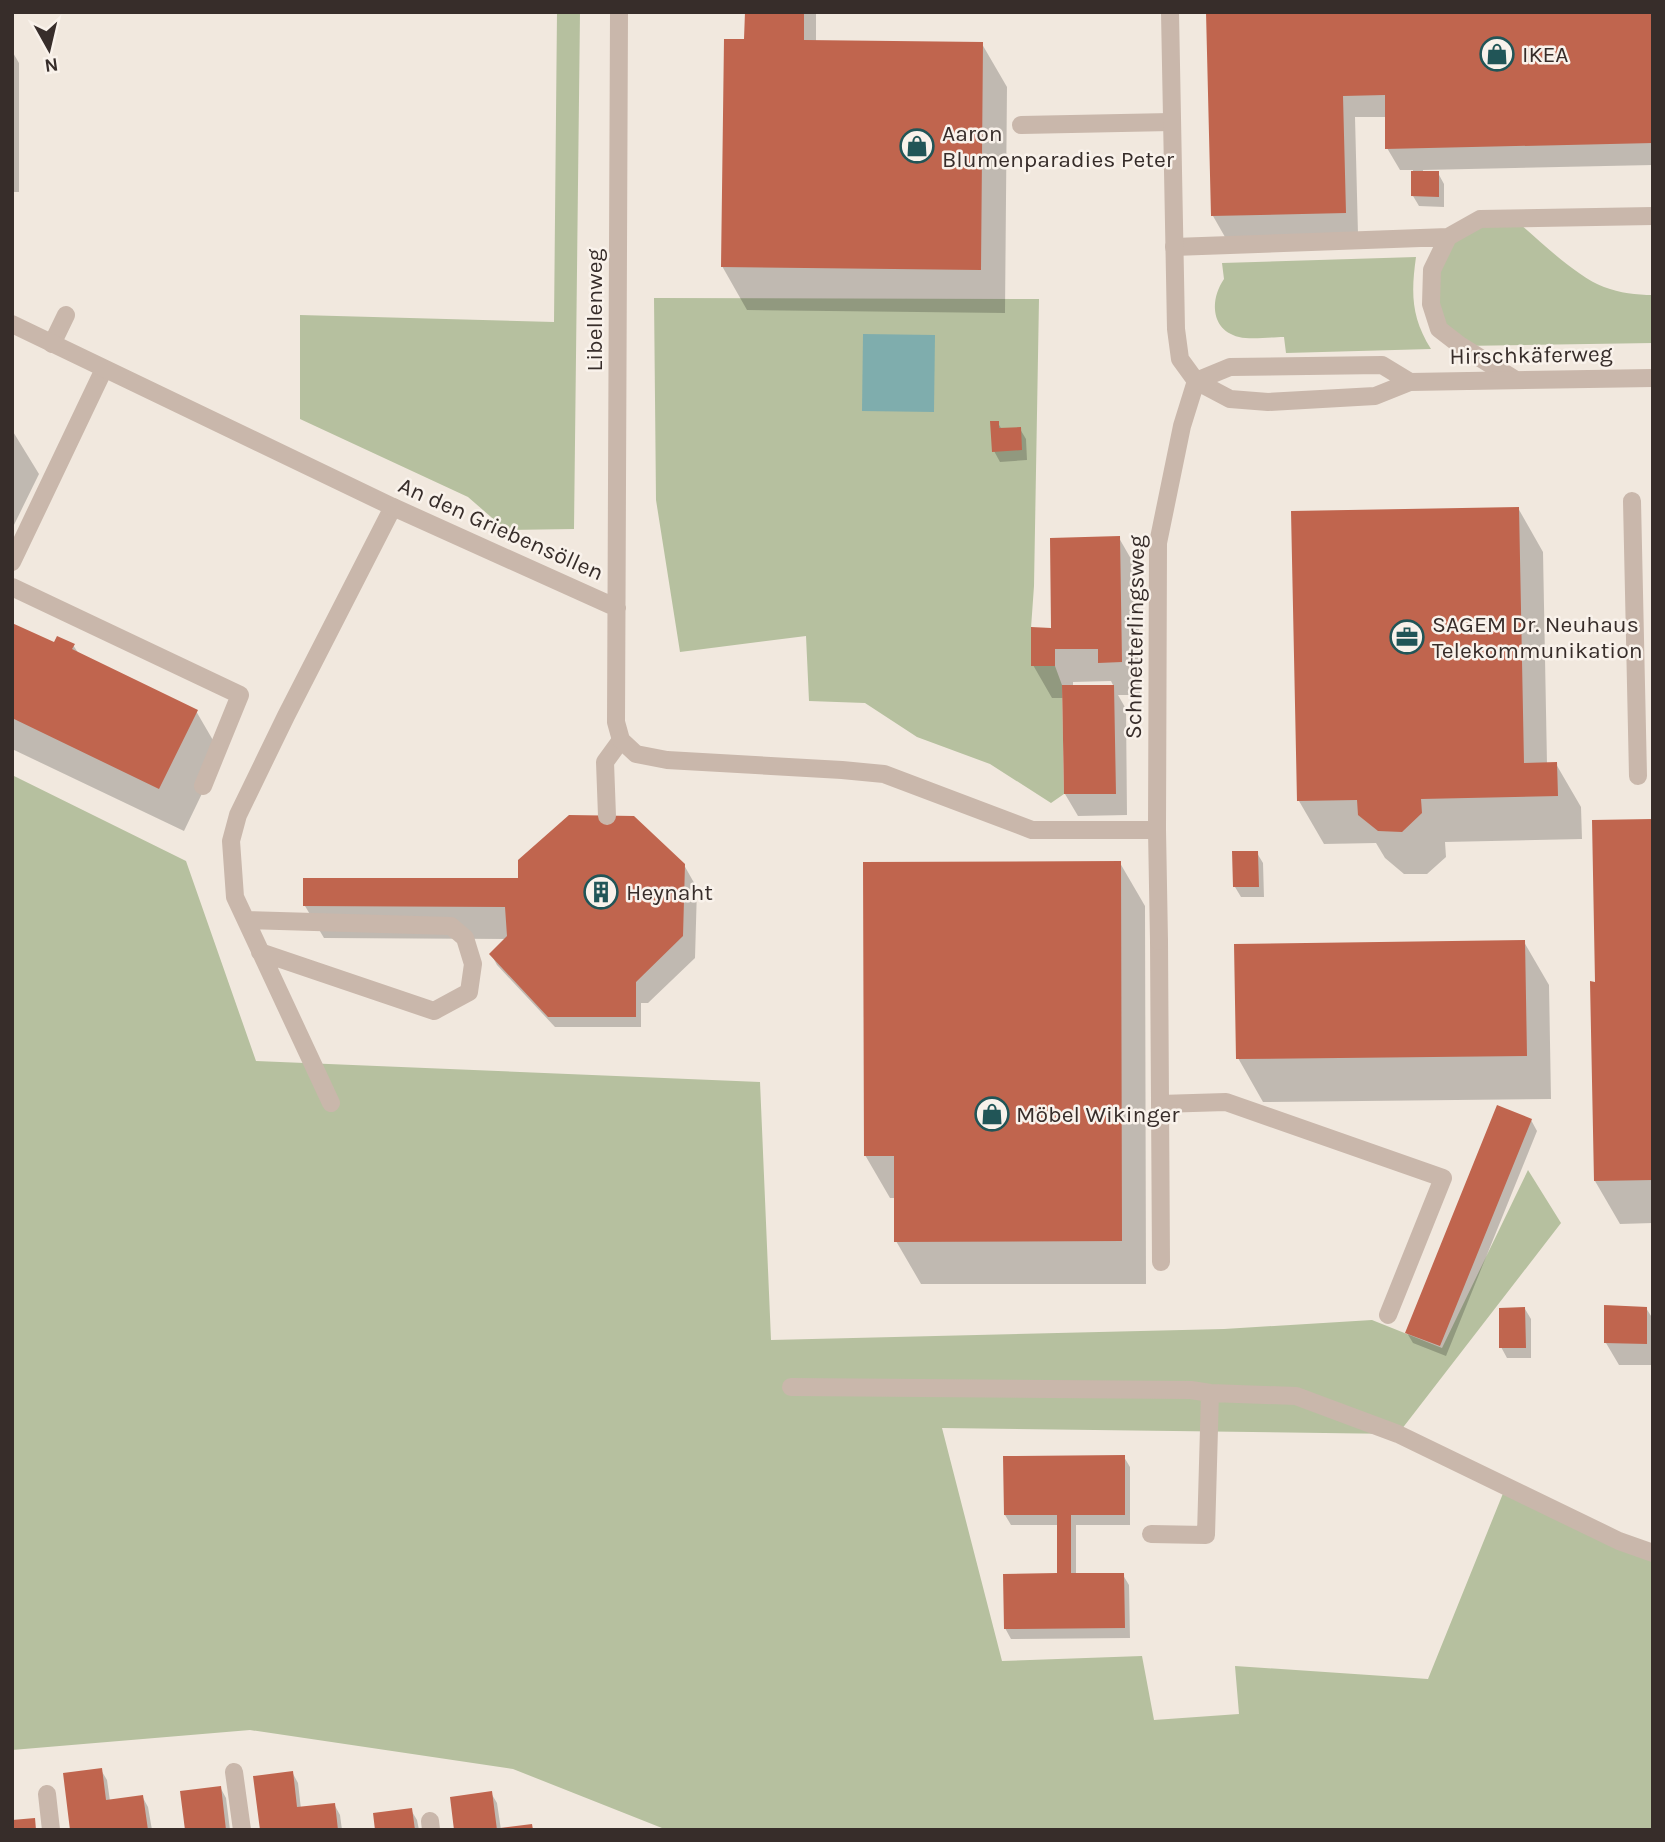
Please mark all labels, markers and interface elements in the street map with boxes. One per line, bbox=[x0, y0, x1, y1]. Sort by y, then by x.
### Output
north arrow bbox=[14, 14, 84, 84]
shop icon: IKEA bbox=[1478, 35, 1516, 73]
place label: IKEA bbox=[1522, 41, 1569, 68]
text: N bbox=[43, 53, 60, 77]
place label: Aaron Blumenparadies Peter bbox=[942, 120, 1175, 173]
shop icon: Aaron Blumenparadies Peter bbox=[898, 127, 936, 165]
street label: Libellenweg bbox=[581, 248, 608, 372]
street label: Hirschkäferweg bbox=[1449, 340, 1613, 370]
street label: An den Griebensöllen bbox=[394, 472, 608, 586]
street label: Schmetterlingsweg bbox=[1120, 535, 1150, 739]
place label: SAGEM Dr. Neuhaus Telekommunikation bbox=[1432, 611, 1643, 664]
office icon: SAGEM Dr. Neuhaus Telekommunikation bbox=[1388, 618, 1426, 656]
building icon: Heynaht bbox=[582, 873, 620, 911]
place label: Heynaht bbox=[626, 879, 713, 906]
shop icon: Möbel Wikinger bbox=[973, 1095, 1011, 1133]
place label: Möbel Wikinger bbox=[1016, 1101, 1180, 1128]

